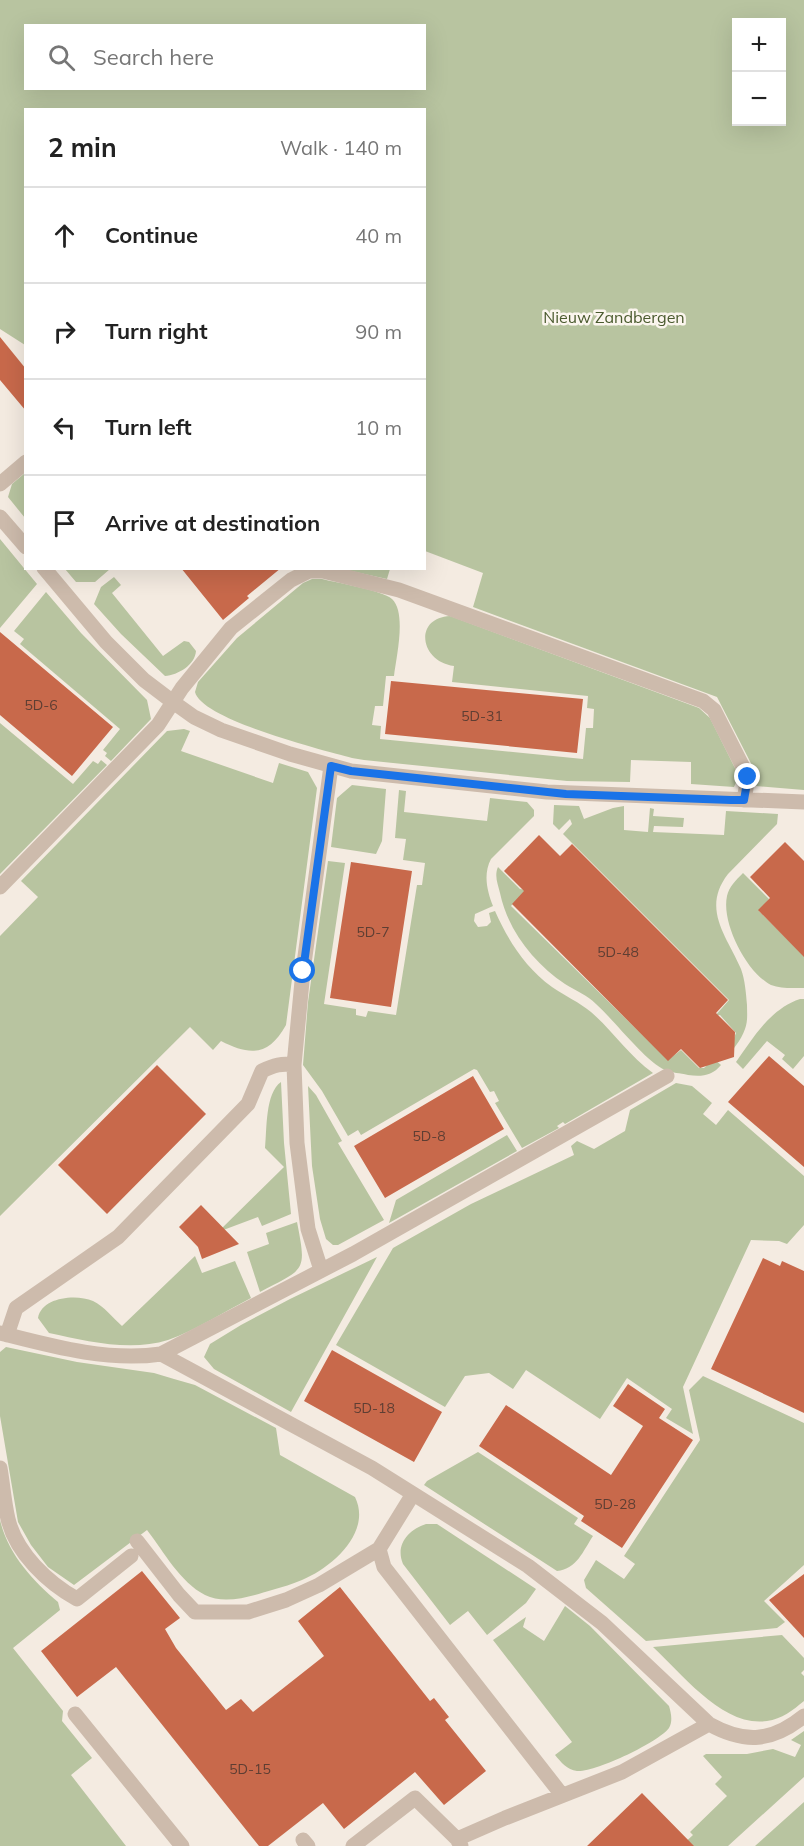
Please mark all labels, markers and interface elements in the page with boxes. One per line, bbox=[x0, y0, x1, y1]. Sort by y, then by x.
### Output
map controls bbox=[732, 18, 786, 126]
button: + bbox=[732, 18, 786, 72]
search box bbox=[24, 24, 426, 90]
icon: search bbox=[45, 41, 78, 74]
text: Search here bbox=[93, 43, 214, 71]
button: − bbox=[732, 72, 786, 126]
text: 2 min bbox=[48, 131, 117, 164]
text: Walk · 140 m bbox=[280, 135, 402, 160]
icon: ahead bbox=[48, 219, 81, 252]
text: Continue bbox=[105, 221, 198, 249]
text: 40 m bbox=[355, 223, 402, 248]
park label: Nieuw Zandbergen bbox=[543, 307, 685, 327]
icon: right bbox=[48, 315, 81, 348]
text: Turn right bbox=[105, 317, 208, 345]
text: 90 m bbox=[355, 319, 402, 344]
icon: left bbox=[48, 411, 81, 444]
text: Turn left bbox=[105, 413, 192, 441]
text: 10 m bbox=[355, 415, 402, 440]
icon: arrive bbox=[48, 507, 81, 540]
text: Arrive at destination bbox=[105, 509, 320, 537]
house number: 5D-6 bbox=[24, 696, 58, 714]
house number: 5D-31 bbox=[461, 707, 503, 725]
route end bbox=[734, 763, 760, 789]
house number: 5D-7 bbox=[356, 923, 390, 941]
house number: 5D-48 bbox=[597, 943, 639, 961]
route start bbox=[289, 957, 315, 983]
house number: 5D-8 bbox=[412, 1127, 446, 1145]
house number: 5D-18 bbox=[353, 1399, 395, 1417]
house number: 5D-28 bbox=[594, 1495, 636, 1513]
house number: 5D-15 bbox=[229, 1760, 271, 1778]

